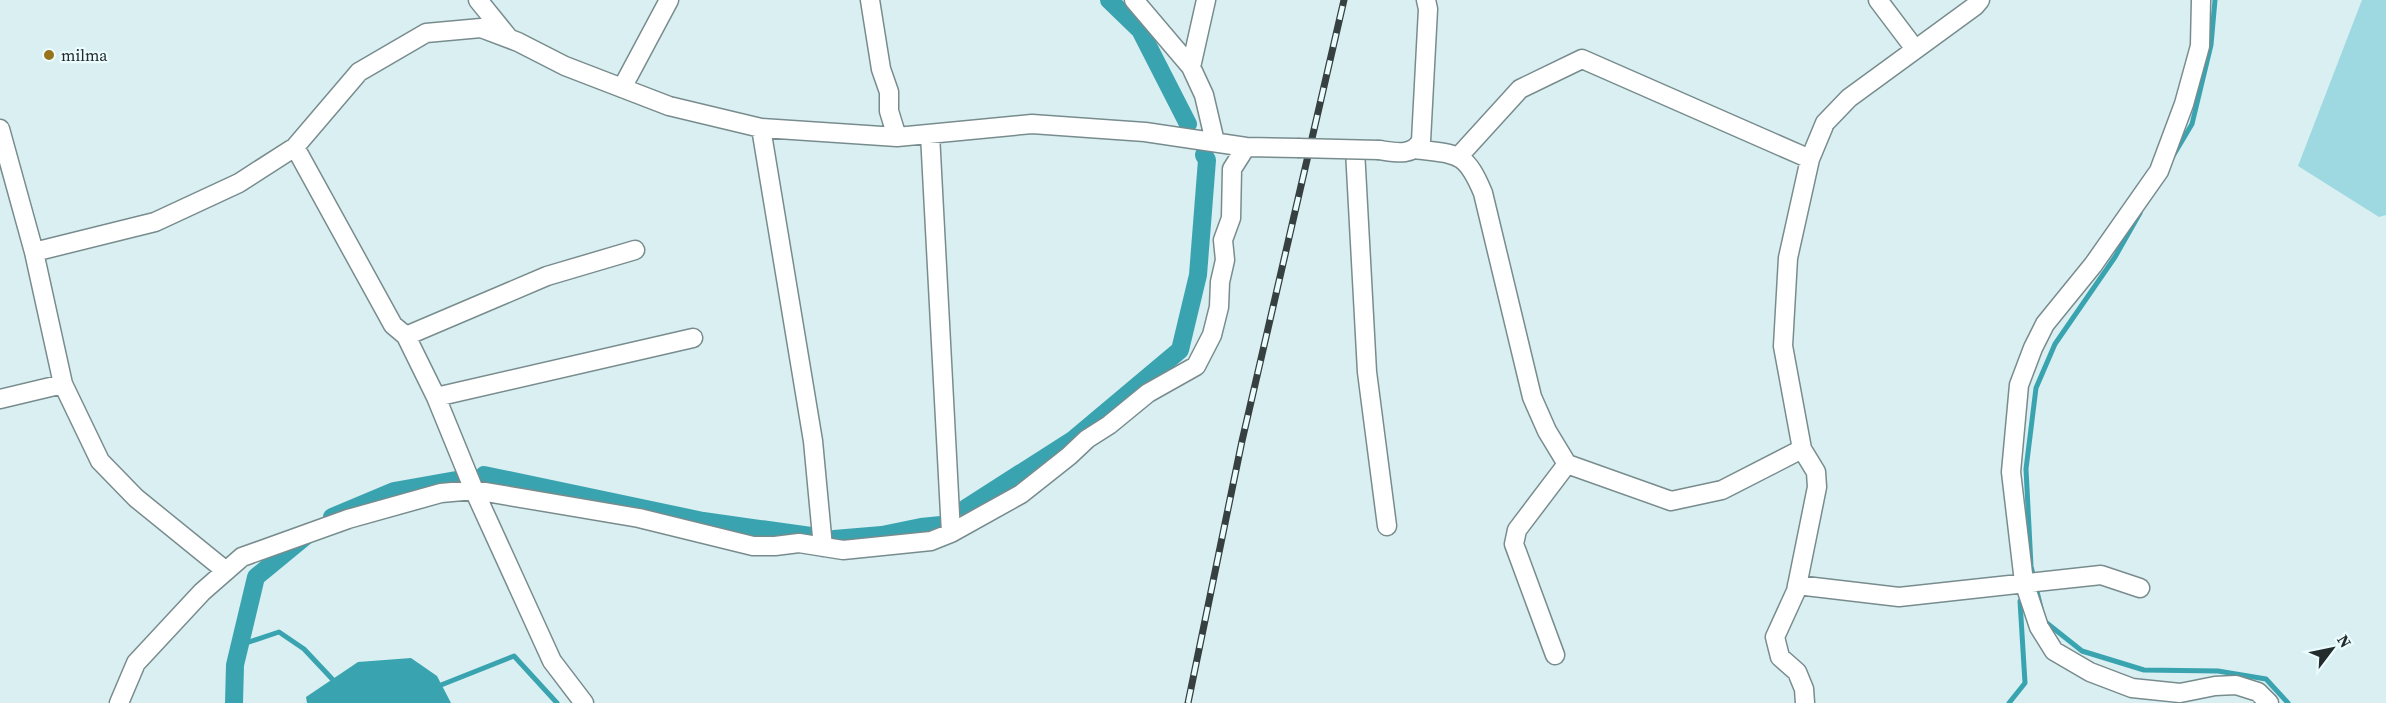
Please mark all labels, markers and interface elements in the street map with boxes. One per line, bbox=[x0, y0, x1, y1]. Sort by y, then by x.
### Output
place label: milma bbox=[61, 44, 108, 66]
marker: milma bbox=[42, 48, 56, 62]
north arrow bbox=[2302, 619, 2362, 679]
text: N bbox=[2332, 630, 2357, 652]

